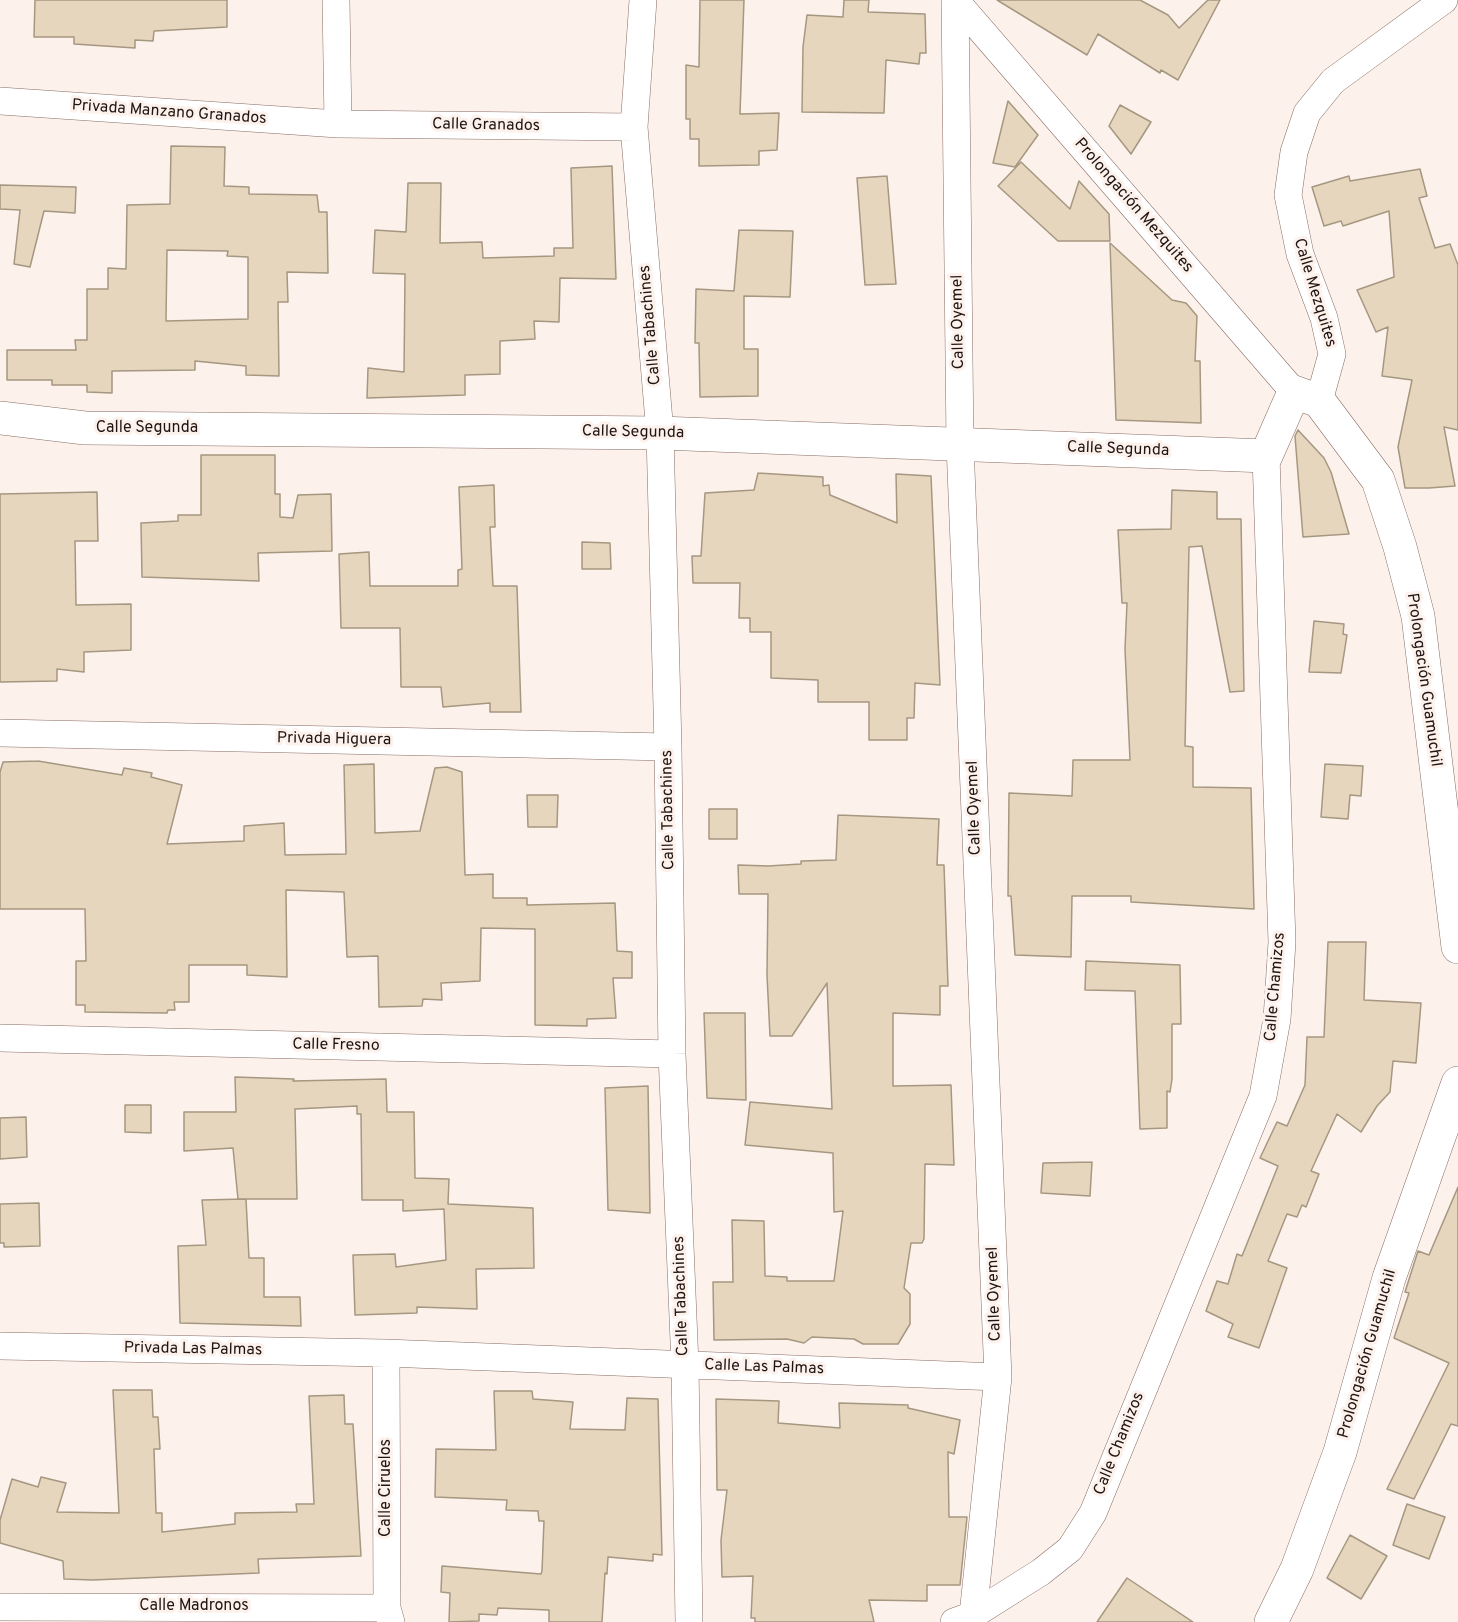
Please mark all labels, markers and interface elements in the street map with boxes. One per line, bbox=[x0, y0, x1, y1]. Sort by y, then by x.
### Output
street label: Privada Manzano Granados bbox=[71, 97, 267, 129]
street label: Calle Granados bbox=[432, 115, 540, 137]
street label: Prolongación Mezquites bbox=[1069, 135, 1197, 277]
street label: Calle Mezquites bbox=[1288, 236, 1340, 350]
street label: Calle Tabachines bbox=[636, 264, 666, 386]
street label: Calle Oyemel bbox=[949, 274, 969, 370]
street label: Calle Segunda bbox=[96, 419, 198, 439]
street label: Calle Segunda bbox=[582, 423, 684, 443]
street label: Calle Segunda bbox=[1066, 439, 1170, 461]
street label: Prolongación Guamuchil bbox=[1401, 592, 1445, 768]
street label: Privada Higuera bbox=[277, 729, 391, 751]
street label: Calle Tabachines bbox=[658, 750, 680, 870]
street label: Calle Oyemel bbox=[964, 760, 986, 856]
street label: Calle Chamizos bbox=[1262, 932, 1290, 1042]
street label: Calle Fresno bbox=[292, 1036, 380, 1056]
street label: Calle Tabachines bbox=[670, 1236, 694, 1356]
street label: Calle Oyemel bbox=[984, 1246, 1006, 1342]
street label: Prolongación Guamuchil bbox=[1335, 1267, 1401, 1441]
street label: Privada Las Palmas bbox=[124, 1339, 262, 1361]
street label: Calle Las Palmas bbox=[704, 1356, 824, 1380]
street label: Calle Chamizos bbox=[1091, 1390, 1149, 1498]
street label: Calle Ciruelos bbox=[377, 1439, 397, 1537]
street label: Calle Madronos bbox=[139, 1597, 249, 1617]

